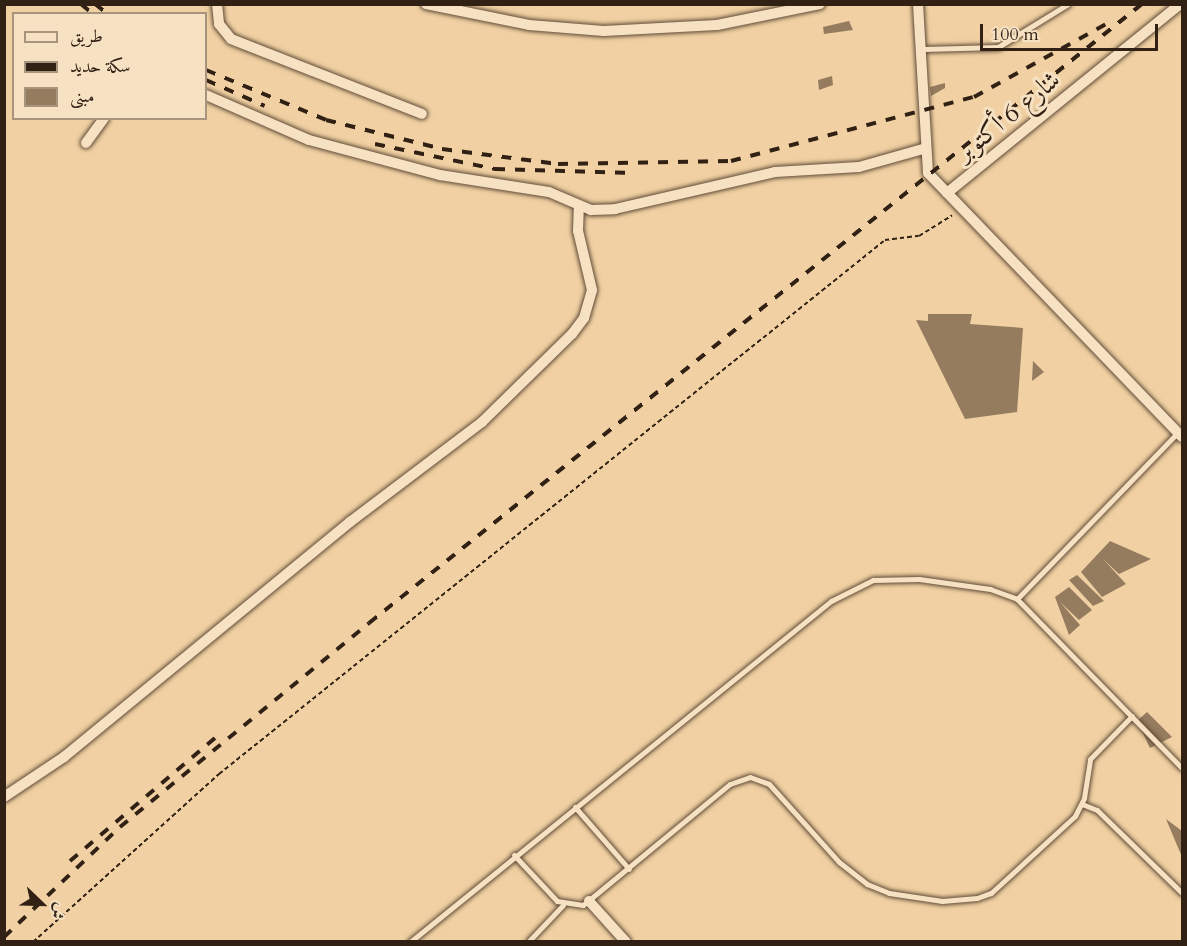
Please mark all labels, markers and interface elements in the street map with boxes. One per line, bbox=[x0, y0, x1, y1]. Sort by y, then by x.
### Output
legend bbox=[12, 12, 207, 120]
scale bar bbox=[983, 12, 1162, 50]
text: 100 m bbox=[991, 22, 1039, 47]
text: طريق bbox=[70, 24, 103, 49]
text: سكة حديد bbox=[70, 54, 131, 79]
street label: شارع 6 أكتوبر bbox=[949, 64, 1067, 168]
text: مبنى bbox=[70, 84, 95, 109]
north arrow bbox=[12, 874, 72, 934]
text: ش bbox=[45, 899, 72, 923]

